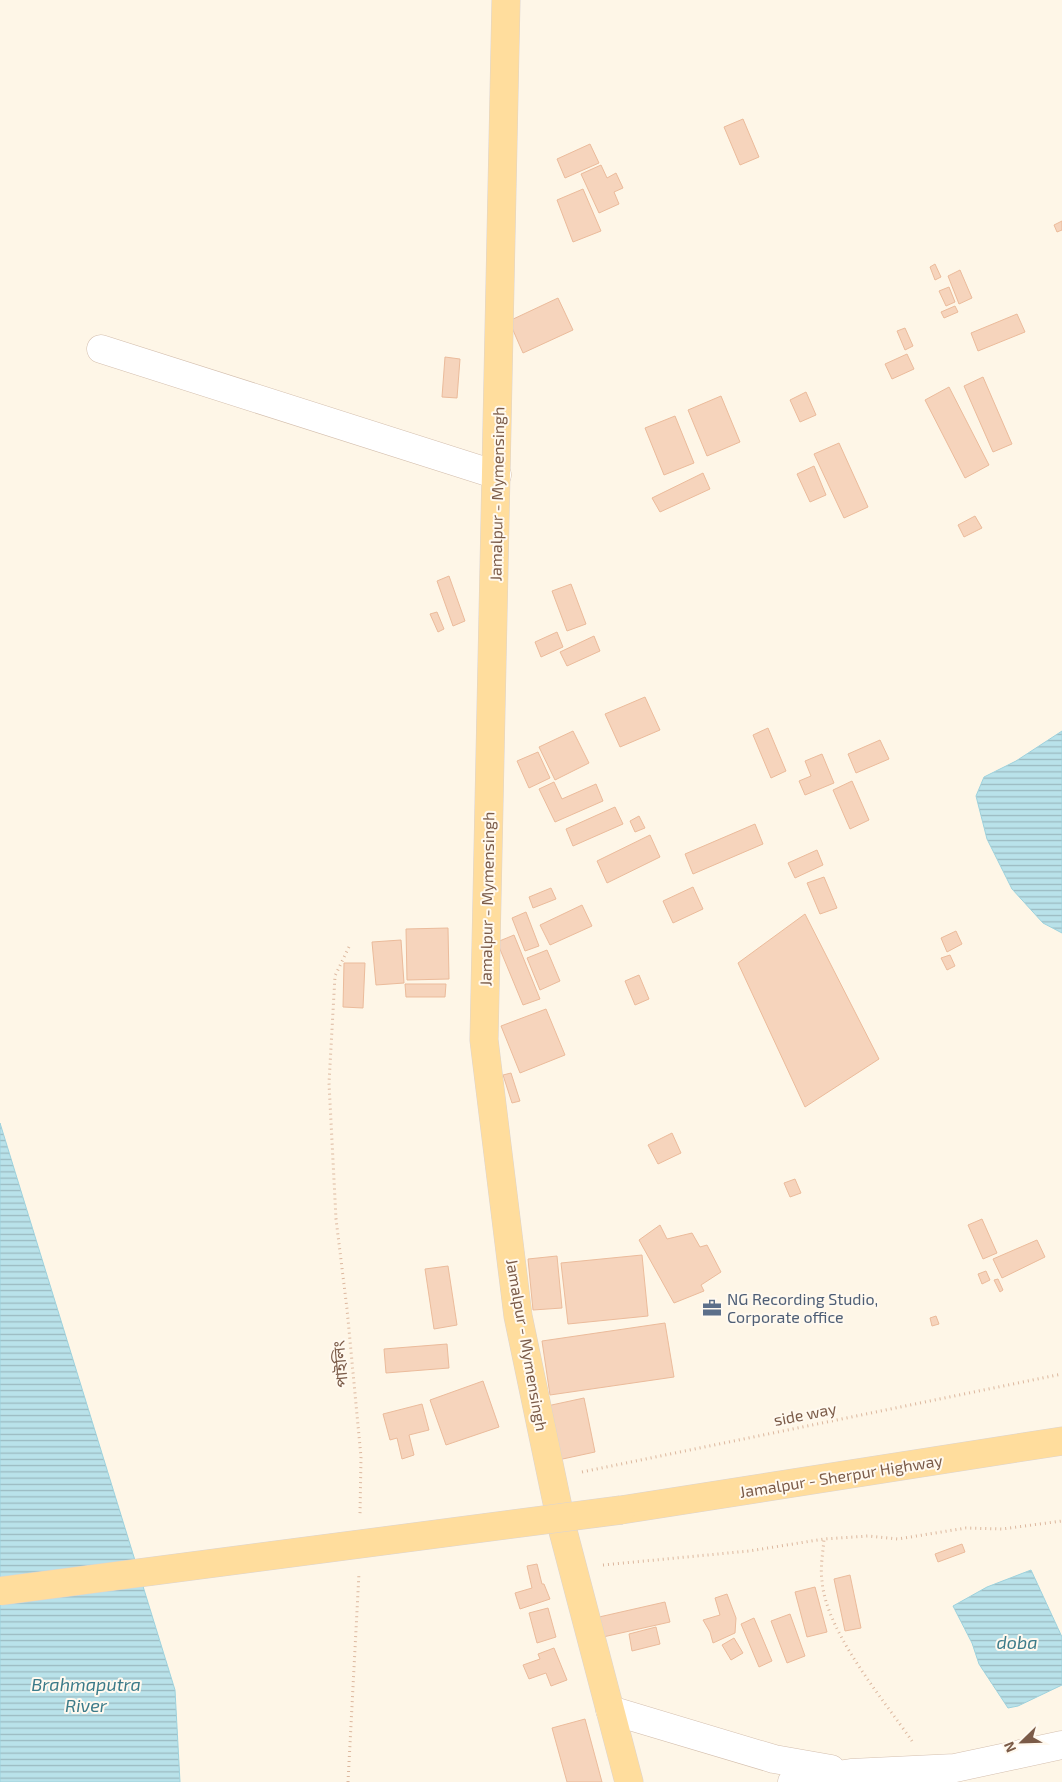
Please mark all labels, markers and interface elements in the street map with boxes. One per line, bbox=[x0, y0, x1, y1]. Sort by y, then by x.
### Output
street label: Jamalpur - Mymensingh bbox=[485, 407, 508, 581]
street label: Jamalpur - Mymensingh bbox=[475, 812, 498, 986]
street label: Jamalpur - Mymensingh bbox=[503, 1257, 552, 1433]
place label: NG Recording Studio, Corporate office bbox=[727, 1289, 878, 1326]
office icon: NG Recording Studio, Corporate office bbox=[701, 1297, 723, 1319]
street label: পাইলিং bbox=[328, 1340, 351, 1388]
street label: side way bbox=[772, 1398, 838, 1429]
street label: Jamalpur - Sherpur Highway bbox=[738, 1450, 944, 1501]
water label: doba bbox=[996, 1631, 1038, 1653]
water label: Brahmaputra River bbox=[31, 1673, 141, 1716]
north arrow bbox=[997, 1717, 1047, 1767]
text: N bbox=[1000, 1739, 1019, 1755]

